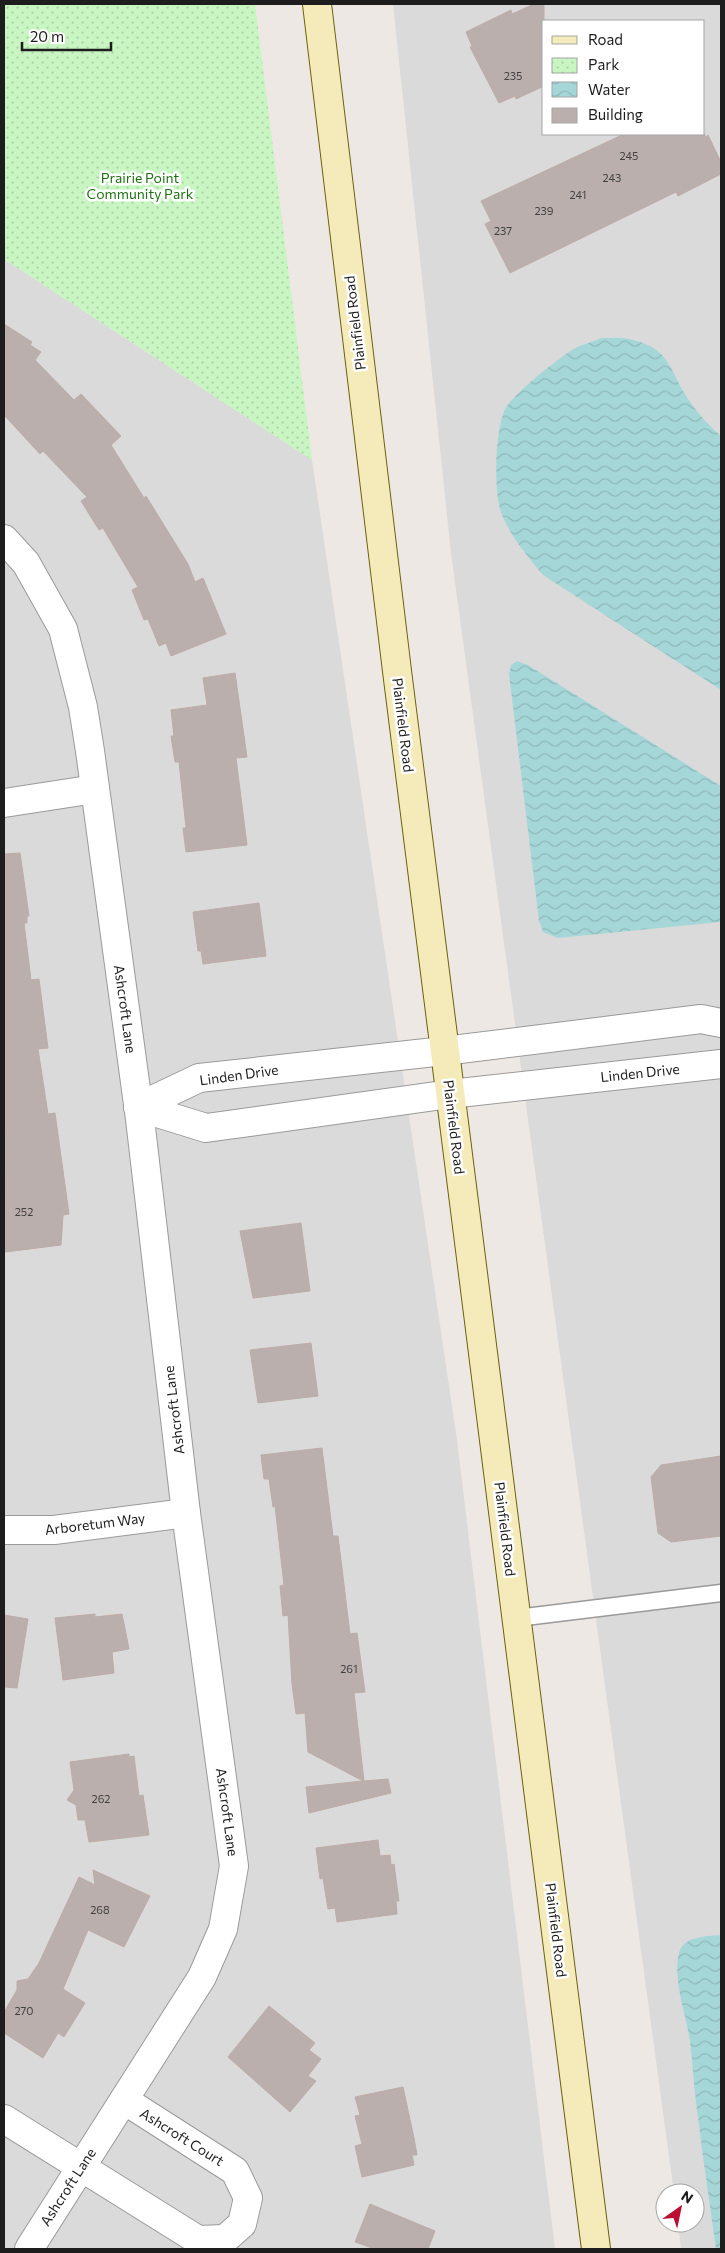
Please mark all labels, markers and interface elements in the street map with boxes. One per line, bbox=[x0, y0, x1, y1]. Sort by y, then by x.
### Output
scale bar bbox=[22, 20, 111, 52]
legend bbox=[542, 20, 705, 135]
text: 20 m bbox=[30, 27, 64, 45]
text: Road bbox=[588, 30, 623, 48]
text: Park bbox=[588, 55, 619, 73]
house number: 235 bbox=[504, 69, 522, 82]
text: Water bbox=[588, 80, 630, 98]
text: Building bbox=[588, 105, 643, 123]
house number: 245 bbox=[620, 149, 638, 162]
park label: Prairie Point Community Park bbox=[87, 169, 194, 202]
house number: 243 bbox=[603, 171, 621, 184]
house number: 241 bbox=[570, 188, 586, 201]
house number: 239 bbox=[534, 204, 554, 217]
house number: 237 bbox=[494, 224, 512, 237]
street label: Plainfield Road bbox=[340, 275, 369, 371]
street label: Plainfield Road bbox=[389, 677, 418, 773]
street label: Ashcroft Lane bbox=[111, 964, 140, 1054]
street label: Linden Drive bbox=[599, 1060, 680, 1085]
street label: Linden Drive bbox=[198, 1061, 280, 1088]
street label: Plainfield Road bbox=[440, 1079, 469, 1175]
house number: 252 bbox=[15, 1205, 33, 1218]
street label: Ashcroft Lane bbox=[160, 1365, 187, 1455]
street label: Plainfield Road bbox=[491, 1481, 520, 1577]
street label: Arboretum Way bbox=[44, 1509, 146, 1538]
house number: 261 bbox=[340, 1662, 358, 1675]
street label: Ashcroft Lane bbox=[213, 1767, 242, 1857]
house number: 262 bbox=[92, 1792, 110, 1805]
street label: Plainfield Road bbox=[542, 1882, 571, 1978]
house number: 268 bbox=[90, 1903, 110, 1916]
house number: 270 bbox=[14, 2004, 34, 2017]
street label: Ashcroft Court bbox=[137, 2104, 228, 2169]
street label: Ashcroft Lane bbox=[36, 2145, 99, 2229]
north arrow bbox=[655, 2183, 705, 2233]
text: N bbox=[678, 2187, 696, 2207]

